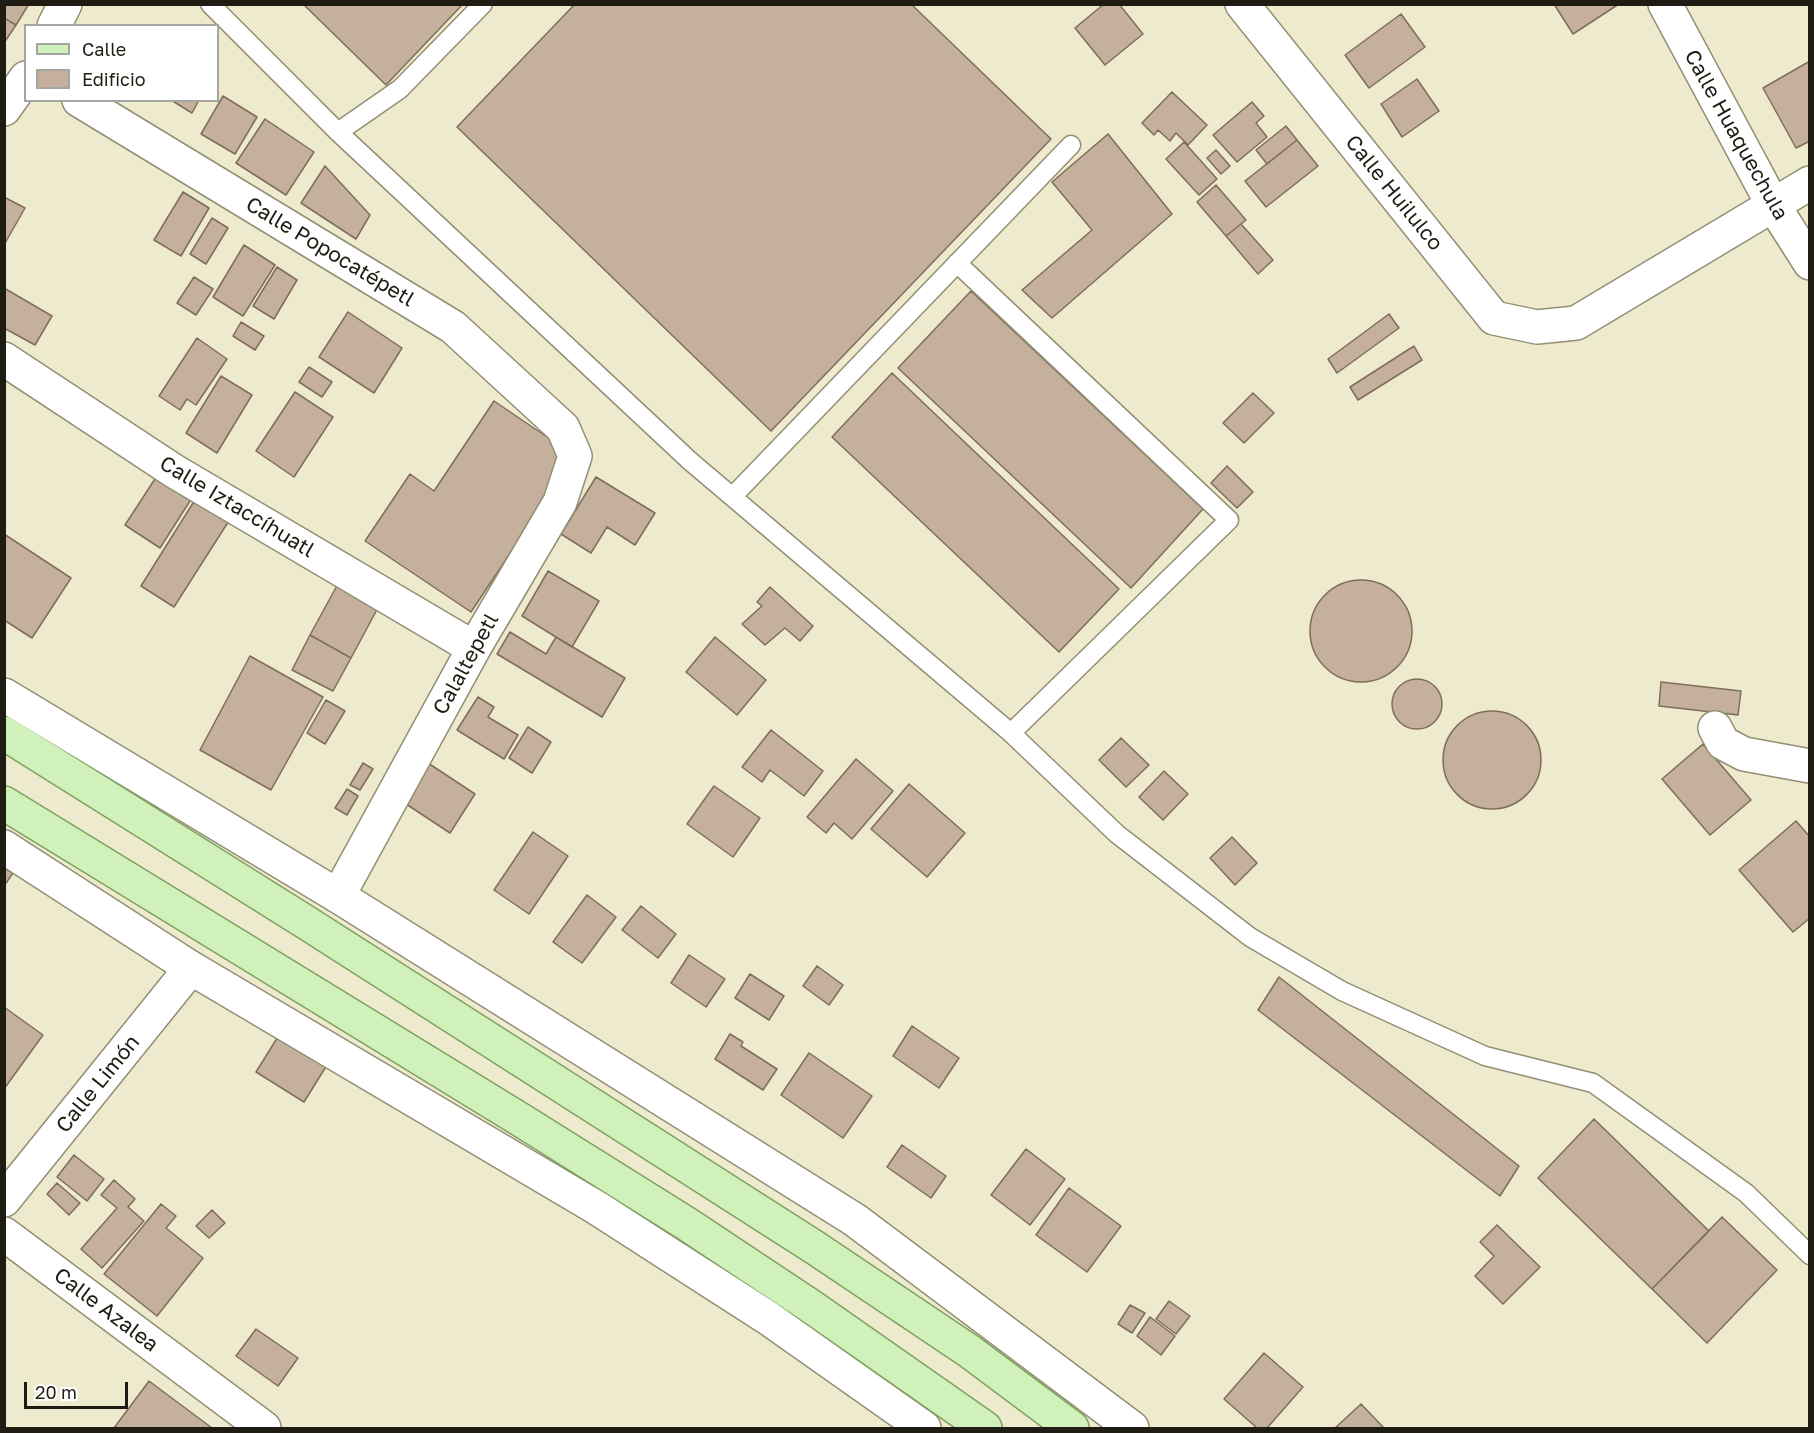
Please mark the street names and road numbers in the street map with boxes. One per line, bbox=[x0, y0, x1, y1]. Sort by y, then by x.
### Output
street label: Calle Huaquechula bbox=[1679, 45, 1793, 225]
street label: Calle Huilulco bbox=[1340, 130, 1448, 256]
street label: Calle Popocatépetl bbox=[241, 192, 419, 312]
street label: Calle Iztaccíhuatl bbox=[155, 451, 319, 563]
street label: Calaltepetl bbox=[428, 609, 504, 719]
street label: Calle Limón bbox=[51, 1030, 145, 1138]
street label: Calle Azalea bbox=[49, 1263, 163, 1357]

